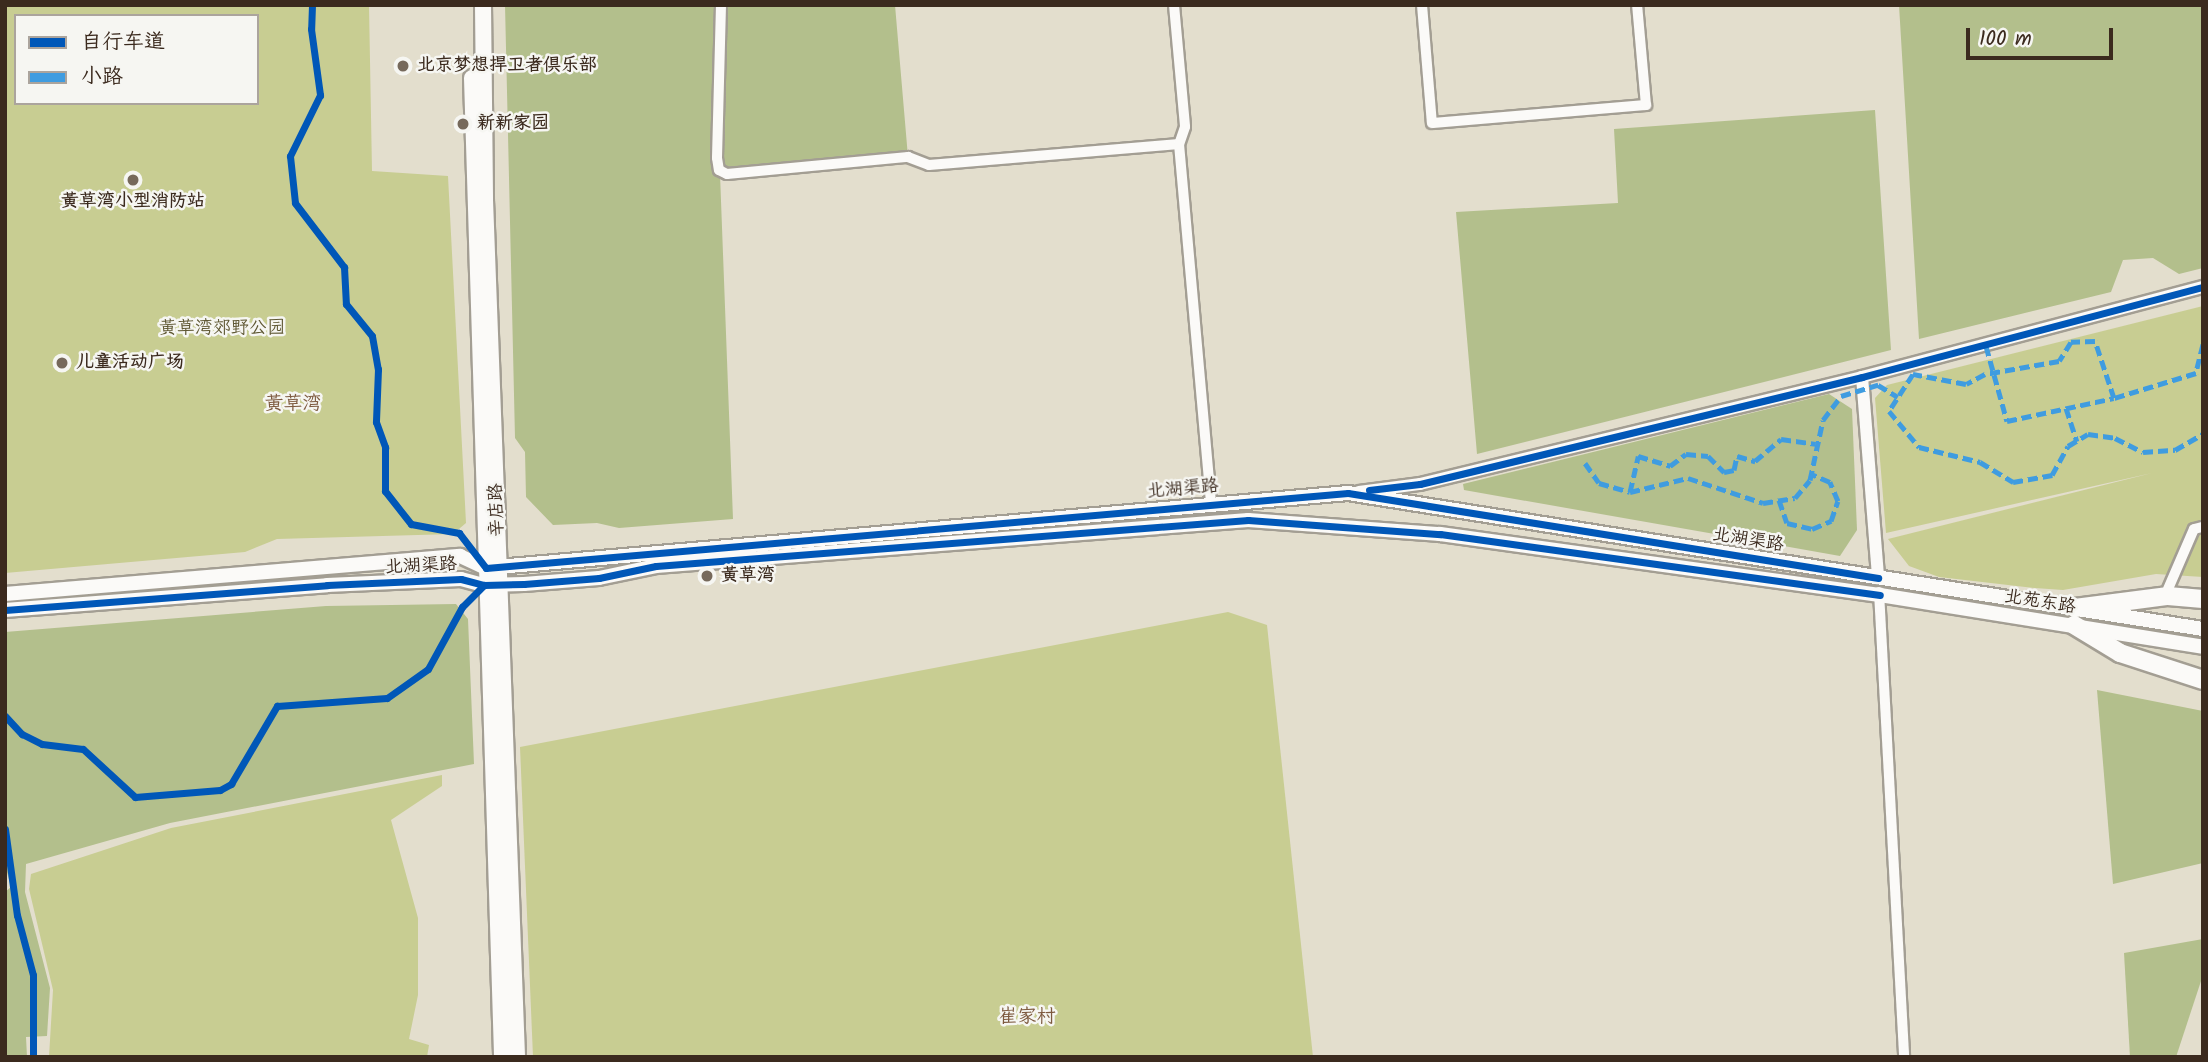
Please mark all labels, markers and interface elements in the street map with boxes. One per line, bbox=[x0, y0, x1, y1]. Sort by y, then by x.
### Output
legend bbox=[14, 14, 259, 105]
scale bar bbox=[1970, 14, 2117, 58]
text: 100 m bbox=[1979, 23, 2032, 56]
text: 自行车道 bbox=[81, 26, 165, 59]
place label: 北京梦想捍卫者俱乐部 bbox=[417, 55, 597, 77]
marker: 北京梦想捍卫者俱乐部 bbox=[395, 58, 411, 74]
text: 小路 bbox=[81, 61, 123, 94]
place label: 新新家园 bbox=[477, 113, 549, 135]
marker: 新新家园 bbox=[455, 116, 471, 132]
marker: 黄草湾小型消防站 bbox=[125, 172, 141, 188]
place label: 黄草湾小型消防站 bbox=[61, 191, 205, 213]
park label: 黄草湾郊野公园 bbox=[159, 318, 285, 340]
place label: 儿童活动广场 bbox=[76, 352, 184, 374]
marker: 儿童活动广场 bbox=[54, 355, 70, 371]
district label: 黄草湾 bbox=[265, 394, 321, 416]
street label: 北湖渠路 bbox=[1146, 476, 1220, 504]
street label: 辛店路 bbox=[486, 483, 510, 537]
street label: 北湖渠路 bbox=[1711, 525, 1785, 557]
street label: 北湖渠路 bbox=[384, 554, 458, 580]
place label: 黄草湾 bbox=[721, 565, 775, 587]
marker: 黄草湾 bbox=[699, 568, 715, 584]
street label: 北苑东路 bbox=[2003, 587, 2077, 619]
district label: 崔家村 bbox=[999, 1007, 1055, 1029]

